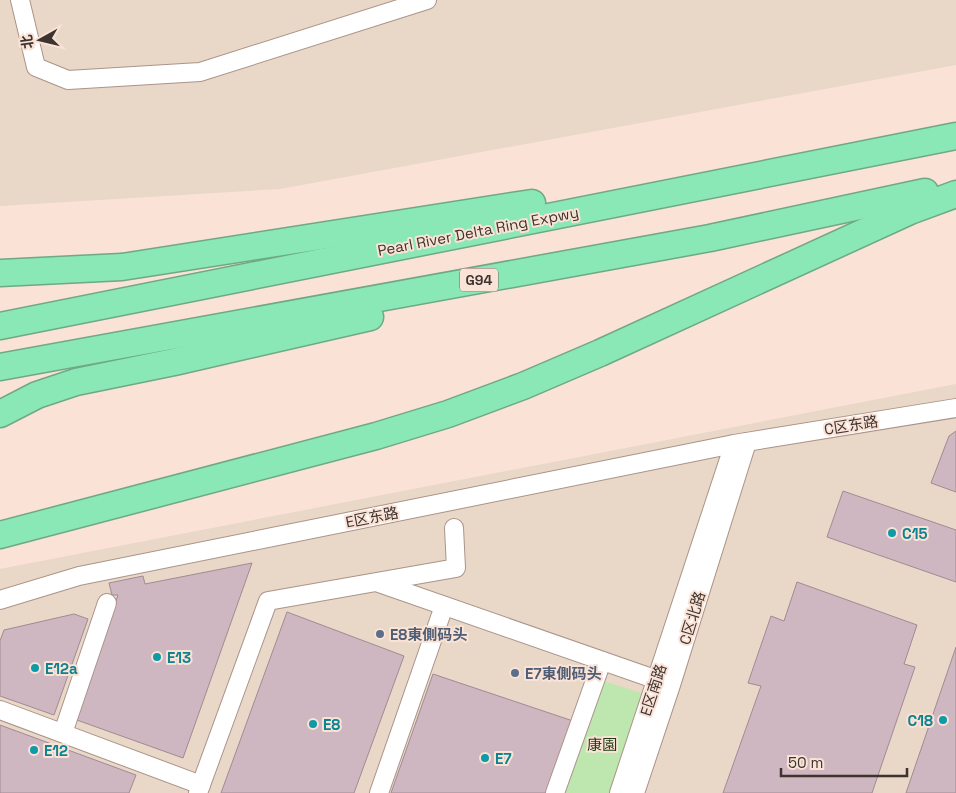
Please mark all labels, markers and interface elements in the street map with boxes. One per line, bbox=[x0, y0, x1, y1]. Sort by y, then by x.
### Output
north arrow bbox=[15, 15, 65, 65]
text: 北 bbox=[17, 34, 37, 50]
street label: Pearl River Delta Ring Expwy bbox=[376, 202, 580, 260]
road number: G94 bbox=[460, 268, 498, 292]
street label: C区东路 bbox=[823, 411, 879, 439]
street label: E区东路 bbox=[344, 503, 400, 531]
place label: C15 bbox=[902, 524, 927, 543]
marker: C15 bbox=[886, 527, 898, 539]
street label: C区北路 bbox=[675, 589, 709, 647]
place label: E8東側码头 bbox=[390, 625, 467, 644]
marker: E8東側码头 bbox=[374, 628, 386, 640]
place label: E13 bbox=[167, 648, 191, 667]
marker: E13 bbox=[151, 651, 163, 663]
place label: E12a bbox=[45, 659, 78, 678]
marker: E12a bbox=[29, 662, 41, 674]
street label: E区南路 bbox=[636, 662, 670, 718]
place label: E7東側码头 bbox=[525, 664, 602, 683]
marker: E7東側码头 bbox=[509, 667, 521, 679]
place label: C18 bbox=[908, 711, 933, 730]
marker: C18 bbox=[937, 714, 949, 726]
place label: E8 bbox=[323, 715, 340, 734]
marker: E8 bbox=[307, 718, 319, 730]
park label: 康園 bbox=[587, 735, 617, 754]
place label: E12 bbox=[44, 741, 68, 760]
marker: E12 bbox=[28, 744, 40, 756]
scale bar bbox=[781, 746, 907, 778]
place label: E7 bbox=[495, 749, 512, 768]
marker: E7 bbox=[479, 752, 491, 764]
text: 50 m bbox=[788, 753, 823, 772]

